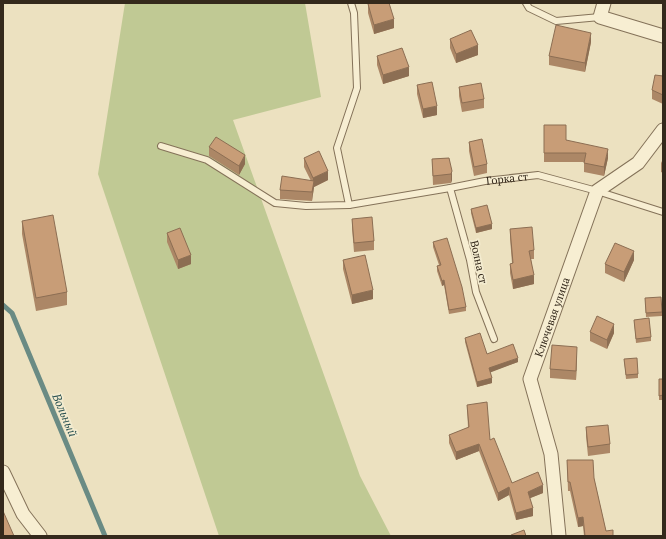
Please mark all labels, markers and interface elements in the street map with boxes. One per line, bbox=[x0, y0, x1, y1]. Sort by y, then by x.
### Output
street label: Горка ст bbox=[485, 169, 529, 188]
street label: Волна ст bbox=[467, 239, 491, 285]
street label: Ключевая улица bbox=[531, 275, 573, 359]
water label: Вольный bbox=[49, 390, 81, 439]

